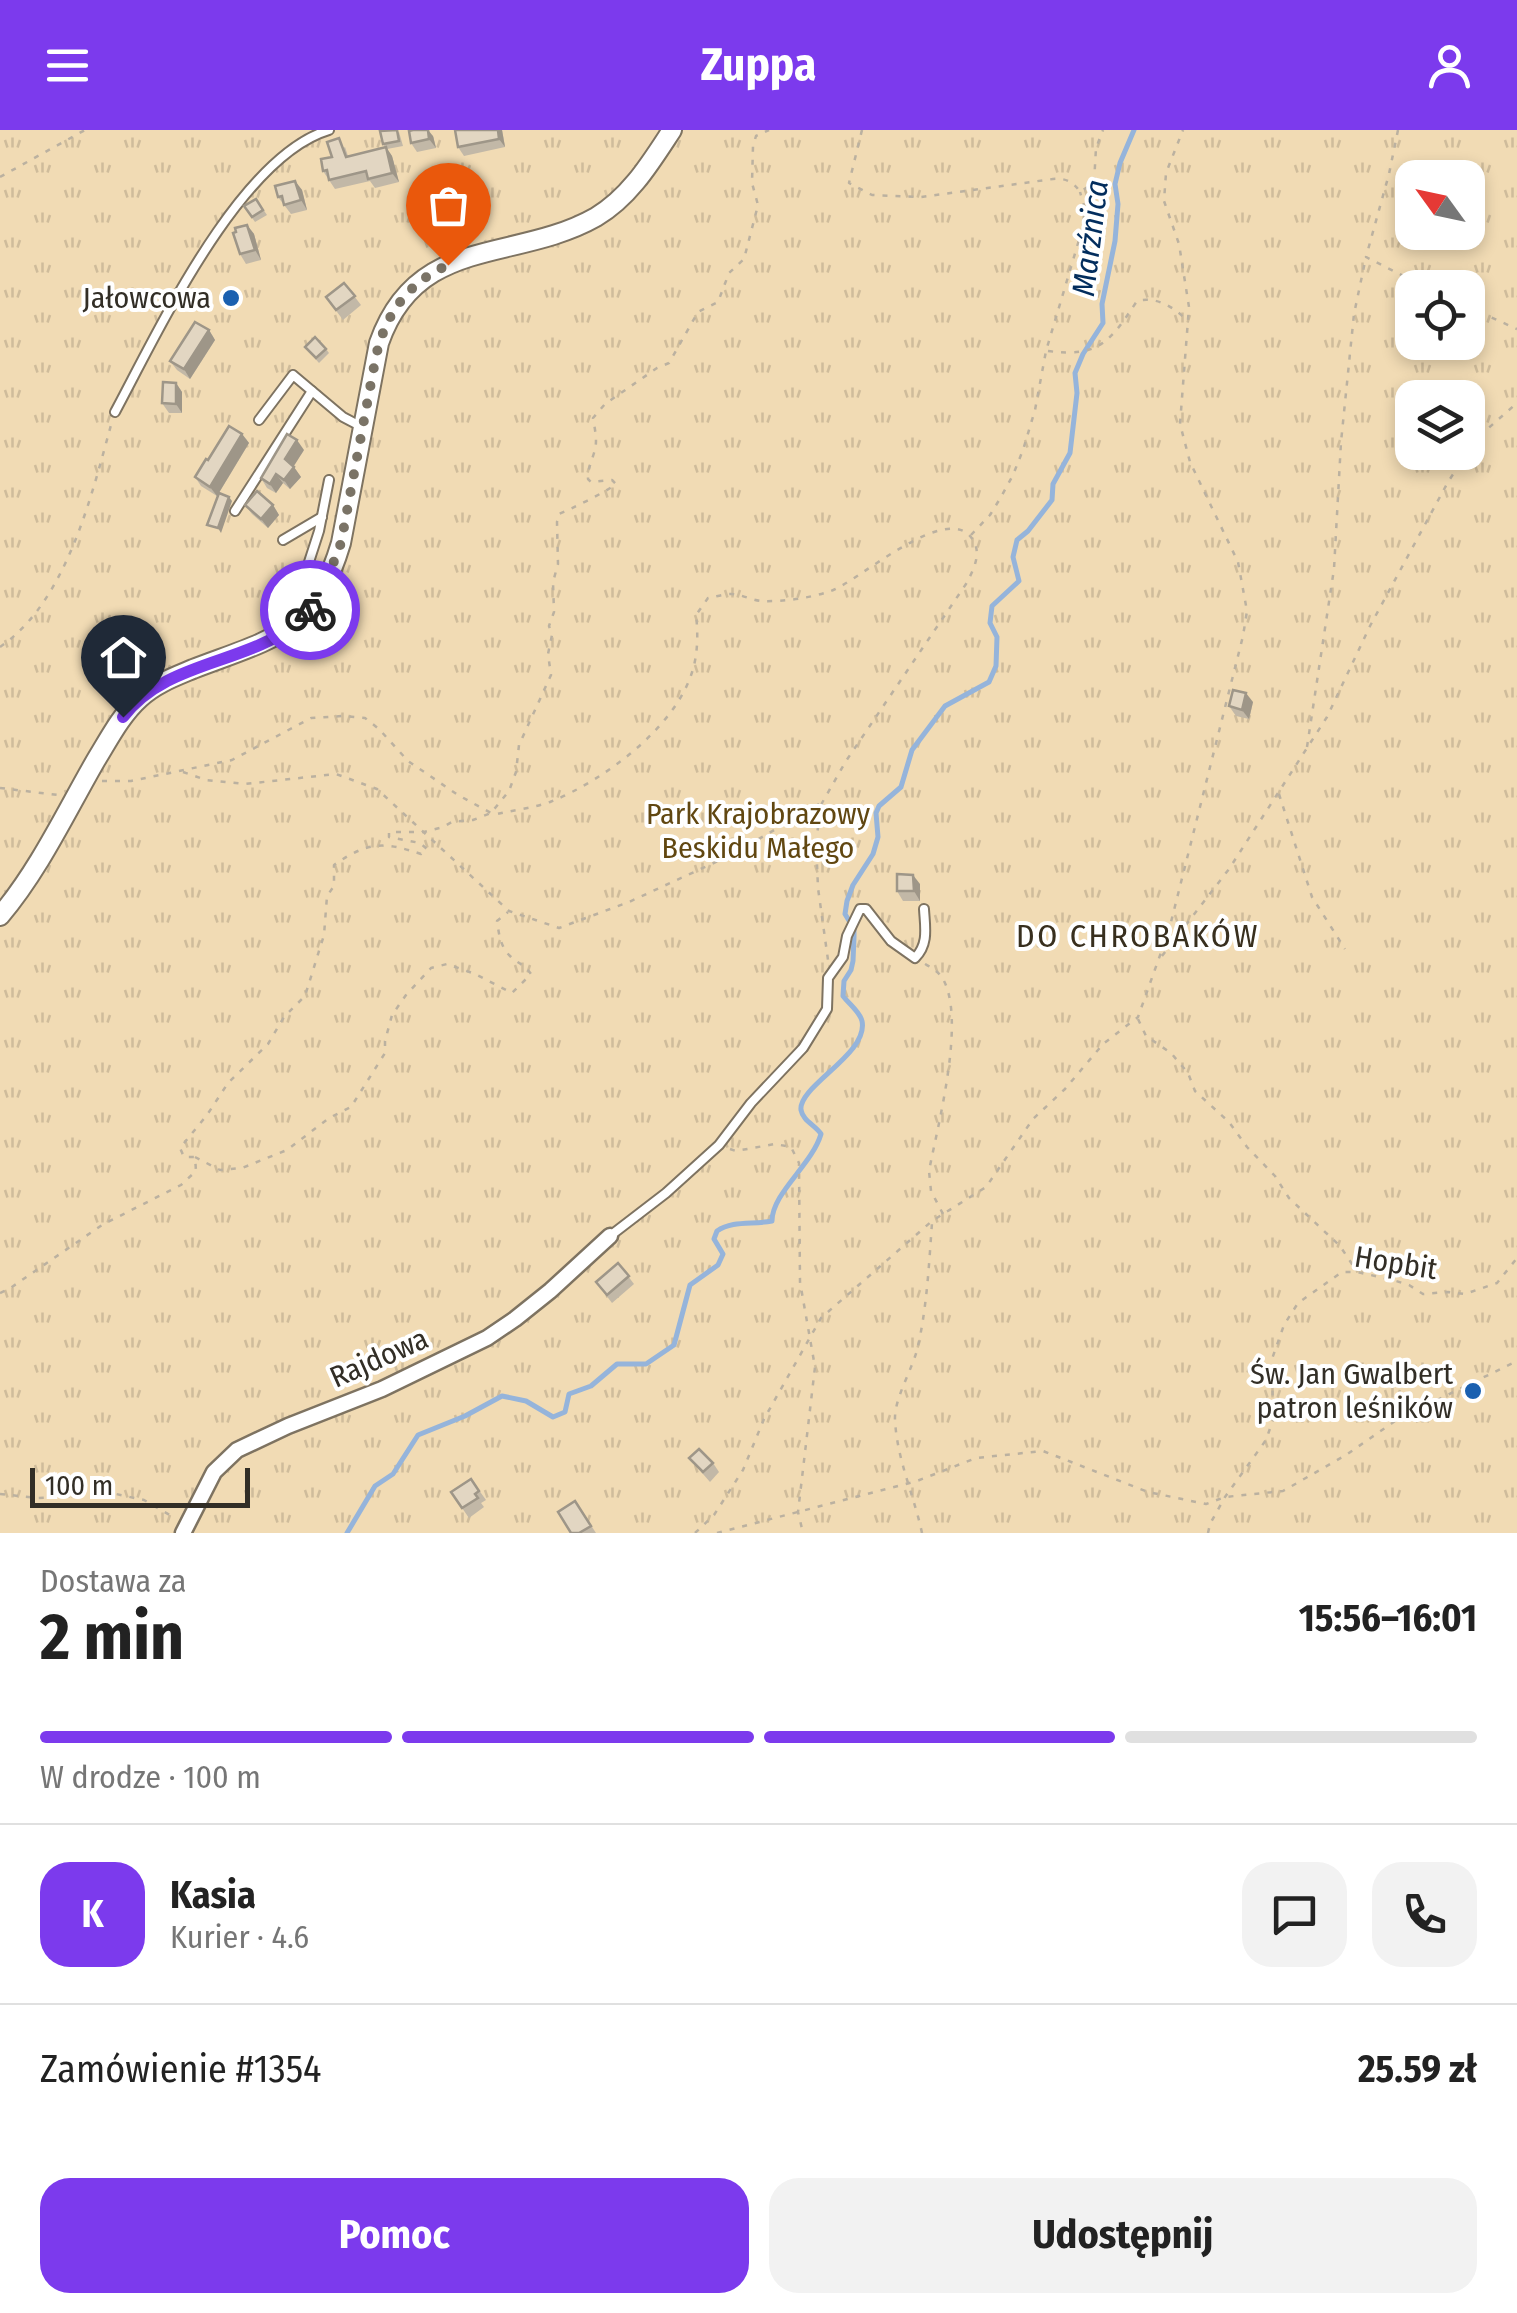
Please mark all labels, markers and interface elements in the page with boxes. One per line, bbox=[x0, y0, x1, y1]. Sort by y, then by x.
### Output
icon: menu bbox=[40, 38, 95, 93]
text: Zuppa bbox=[701, 38, 816, 92]
icon: person bbox=[1422, 38, 1477, 93]
north arrow bbox=[1395, 160, 1485, 250]
map controls bbox=[1395, 160, 1485, 470]
pin bbox=[406, 163, 491, 266]
icon: bag bbox=[421, 178, 476, 233]
water label: Marźnica bbox=[1064, 178, 1116, 298]
button: locate bbox=[1395, 270, 1485, 360]
place label: Jałowcowa bbox=[83, 280, 211, 316]
marker: Jałowcowa bbox=[220, 287, 242, 309]
button: layers bbox=[1395, 380, 1485, 470]
courier bbox=[260, 560, 360, 660]
icon: bike bbox=[283, 583, 338, 638]
pin bbox=[81, 615, 166, 718]
icon: home bbox=[96, 630, 151, 685]
park label: Park Krajobrazowy Beskidu Małego bbox=[646, 796, 871, 866]
district label: DO CHROBAKÓW bbox=[1016, 917, 1260, 955]
street label: Hopbit bbox=[1352, 1239, 1440, 1287]
street label: Rajdowa bbox=[324, 1320, 434, 1396]
place label: Św. Jan Gwalbert patron leśników bbox=[1250, 1356, 1453, 1426]
marker: Św. Jan Gwalbert patron leśników bbox=[1462, 1380, 1484, 1402]
scale bar bbox=[30, 1463, 250, 1508]
text: 100 m bbox=[45, 1469, 113, 1502]
text: Dostawa za bbox=[40, 1562, 187, 1600]
text: 15:56–16:01 bbox=[1299, 1595, 1477, 1641]
text: 2 min bbox=[40, 1598, 184, 1676]
text: W drodze · 100 m bbox=[40, 1758, 261, 1796]
button: chat bbox=[1242, 1862, 1347, 1967]
button: phone bbox=[1372, 1862, 1477, 1967]
text: Kasia bbox=[170, 1872, 256, 1918]
text: K bbox=[81, 1891, 104, 1937]
text: Kurier · 4.6 bbox=[170, 1918, 309, 1956]
text: Zamówienie #1354 bbox=[40, 2046, 321, 2092]
text: 25.59 zł bbox=[1358, 2046, 1477, 2092]
button: Pomoc bbox=[40, 2178, 749, 2293]
button: Udostępnij bbox=[769, 2178, 1477, 2293]

